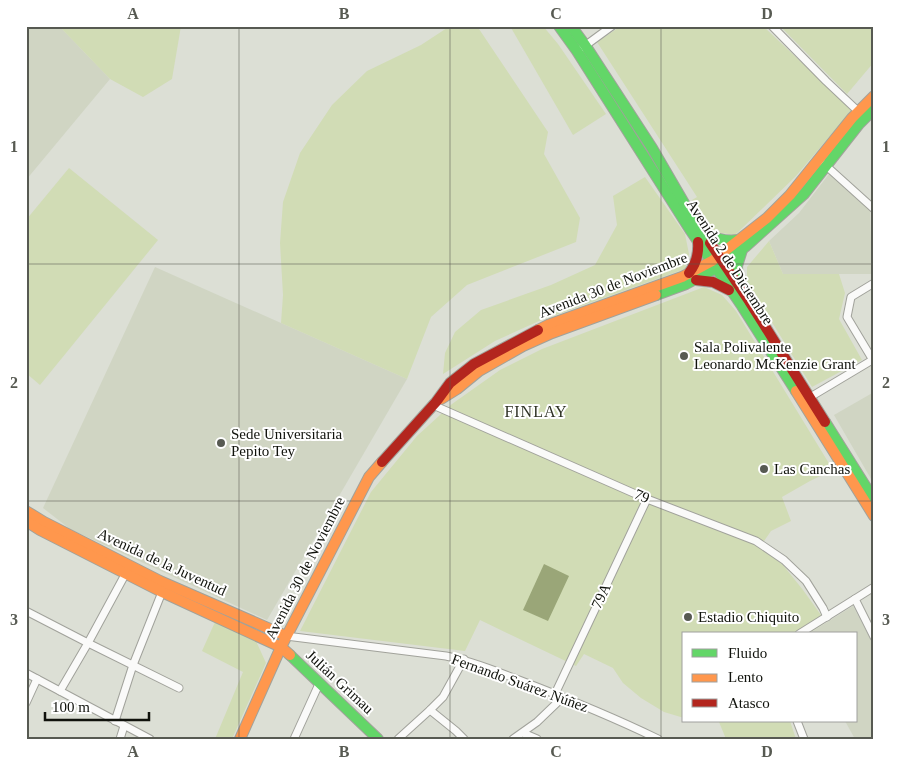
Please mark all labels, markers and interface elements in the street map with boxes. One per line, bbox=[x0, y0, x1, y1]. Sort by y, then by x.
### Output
text: A bbox=[127, 5, 139, 22]
text: B bbox=[339, 5, 350, 22]
text: C bbox=[550, 5, 562, 22]
text: D bbox=[761, 5, 773, 22]
text: 1 bbox=[10, 138, 18, 155]
text: 1 bbox=[882, 138, 890, 155]
street label: Avenida 2 de Diciembre bbox=[684, 196, 777, 328]
street label: Avenida 30 de Noviembre bbox=[537, 249, 690, 321]
place label: Sala Polivalente Leonardo McKenzie Grant bbox=[694, 339, 856, 372]
marker: Sala Polivalente Leonardo McKenzie Grant bbox=[678, 350, 690, 362]
text: 2 bbox=[10, 374, 18, 391]
text: 2 bbox=[882, 374, 890, 391]
district label: FINLAY bbox=[504, 403, 568, 420]
place label: Sede Universitaria Pepito Tey bbox=[231, 426, 343, 459]
marker: Sede Universitaria Pepito Tey bbox=[215, 437, 227, 449]
place label: Las Canchas bbox=[774, 461, 850, 477]
marker: Las Canchas bbox=[758, 463, 770, 475]
street label: 79 bbox=[632, 486, 652, 506]
street label: Avenida 30 de Noviembre bbox=[262, 494, 348, 642]
street label: Avenida de la Juventud bbox=[95, 525, 229, 599]
street label: 79A bbox=[588, 581, 614, 611]
place label: Estadio Chiquito bbox=[698, 609, 799, 625]
text: 3 bbox=[10, 611, 18, 628]
marker: Estadio Chiquito bbox=[682, 611, 694, 623]
text: 3 bbox=[882, 611, 890, 628]
legend bbox=[682, 632, 858, 722]
text: Fluido bbox=[728, 645, 767, 661]
street label: Julián Grimau bbox=[303, 647, 377, 717]
street label: Fernando Suárez Núñez bbox=[450, 651, 591, 715]
text: Lento bbox=[728, 669, 763, 685]
scale bar bbox=[45, 690, 149, 722]
text: Atasco bbox=[728, 695, 770, 711]
text: 100 m bbox=[52, 699, 90, 715]
text: A bbox=[127, 743, 139, 760]
text: B bbox=[339, 743, 350, 760]
text: C bbox=[550, 743, 562, 760]
text: D bbox=[761, 743, 773, 760]

